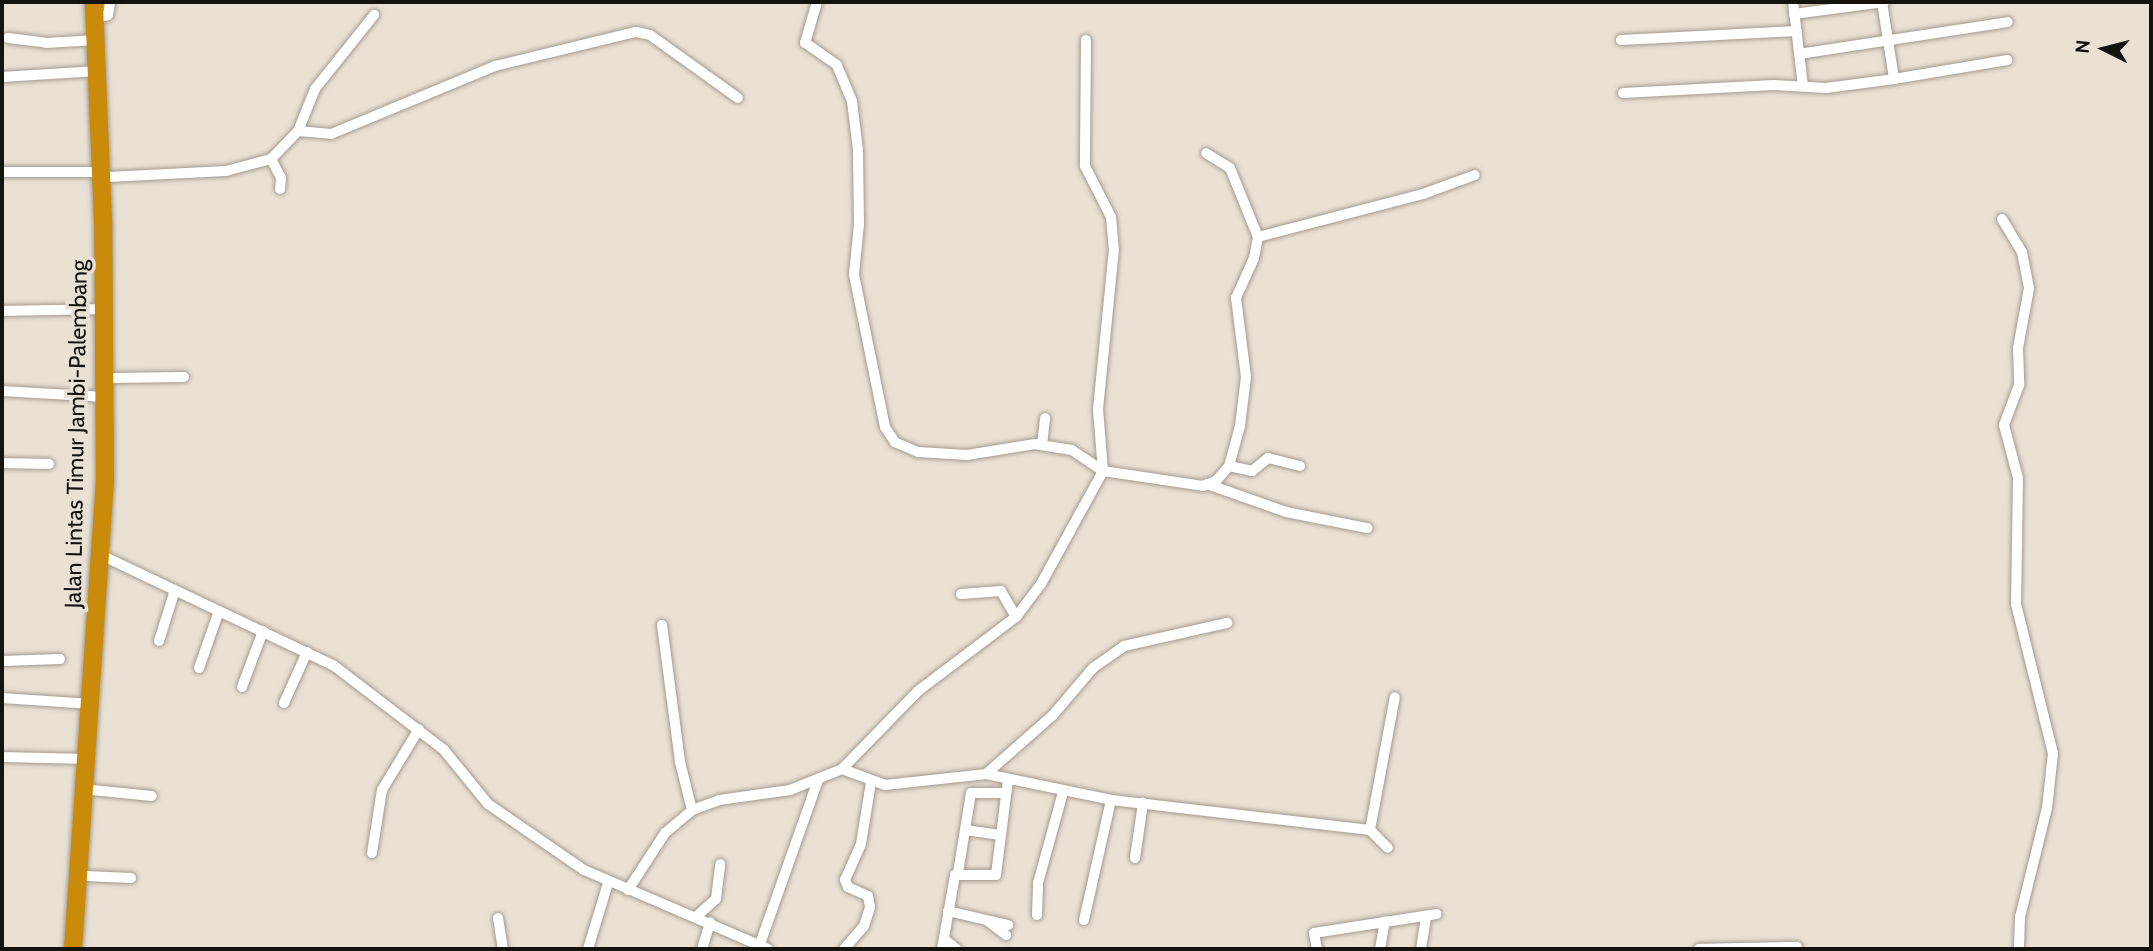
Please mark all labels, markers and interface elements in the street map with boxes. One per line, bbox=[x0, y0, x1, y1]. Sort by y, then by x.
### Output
north arrow bbox=[2069, 14, 2139, 84]
text: N bbox=[2070, 39, 2095, 55]
street label: Jalan Lintas Timur Jambi-Palembang bbox=[59, 259, 93, 609]

